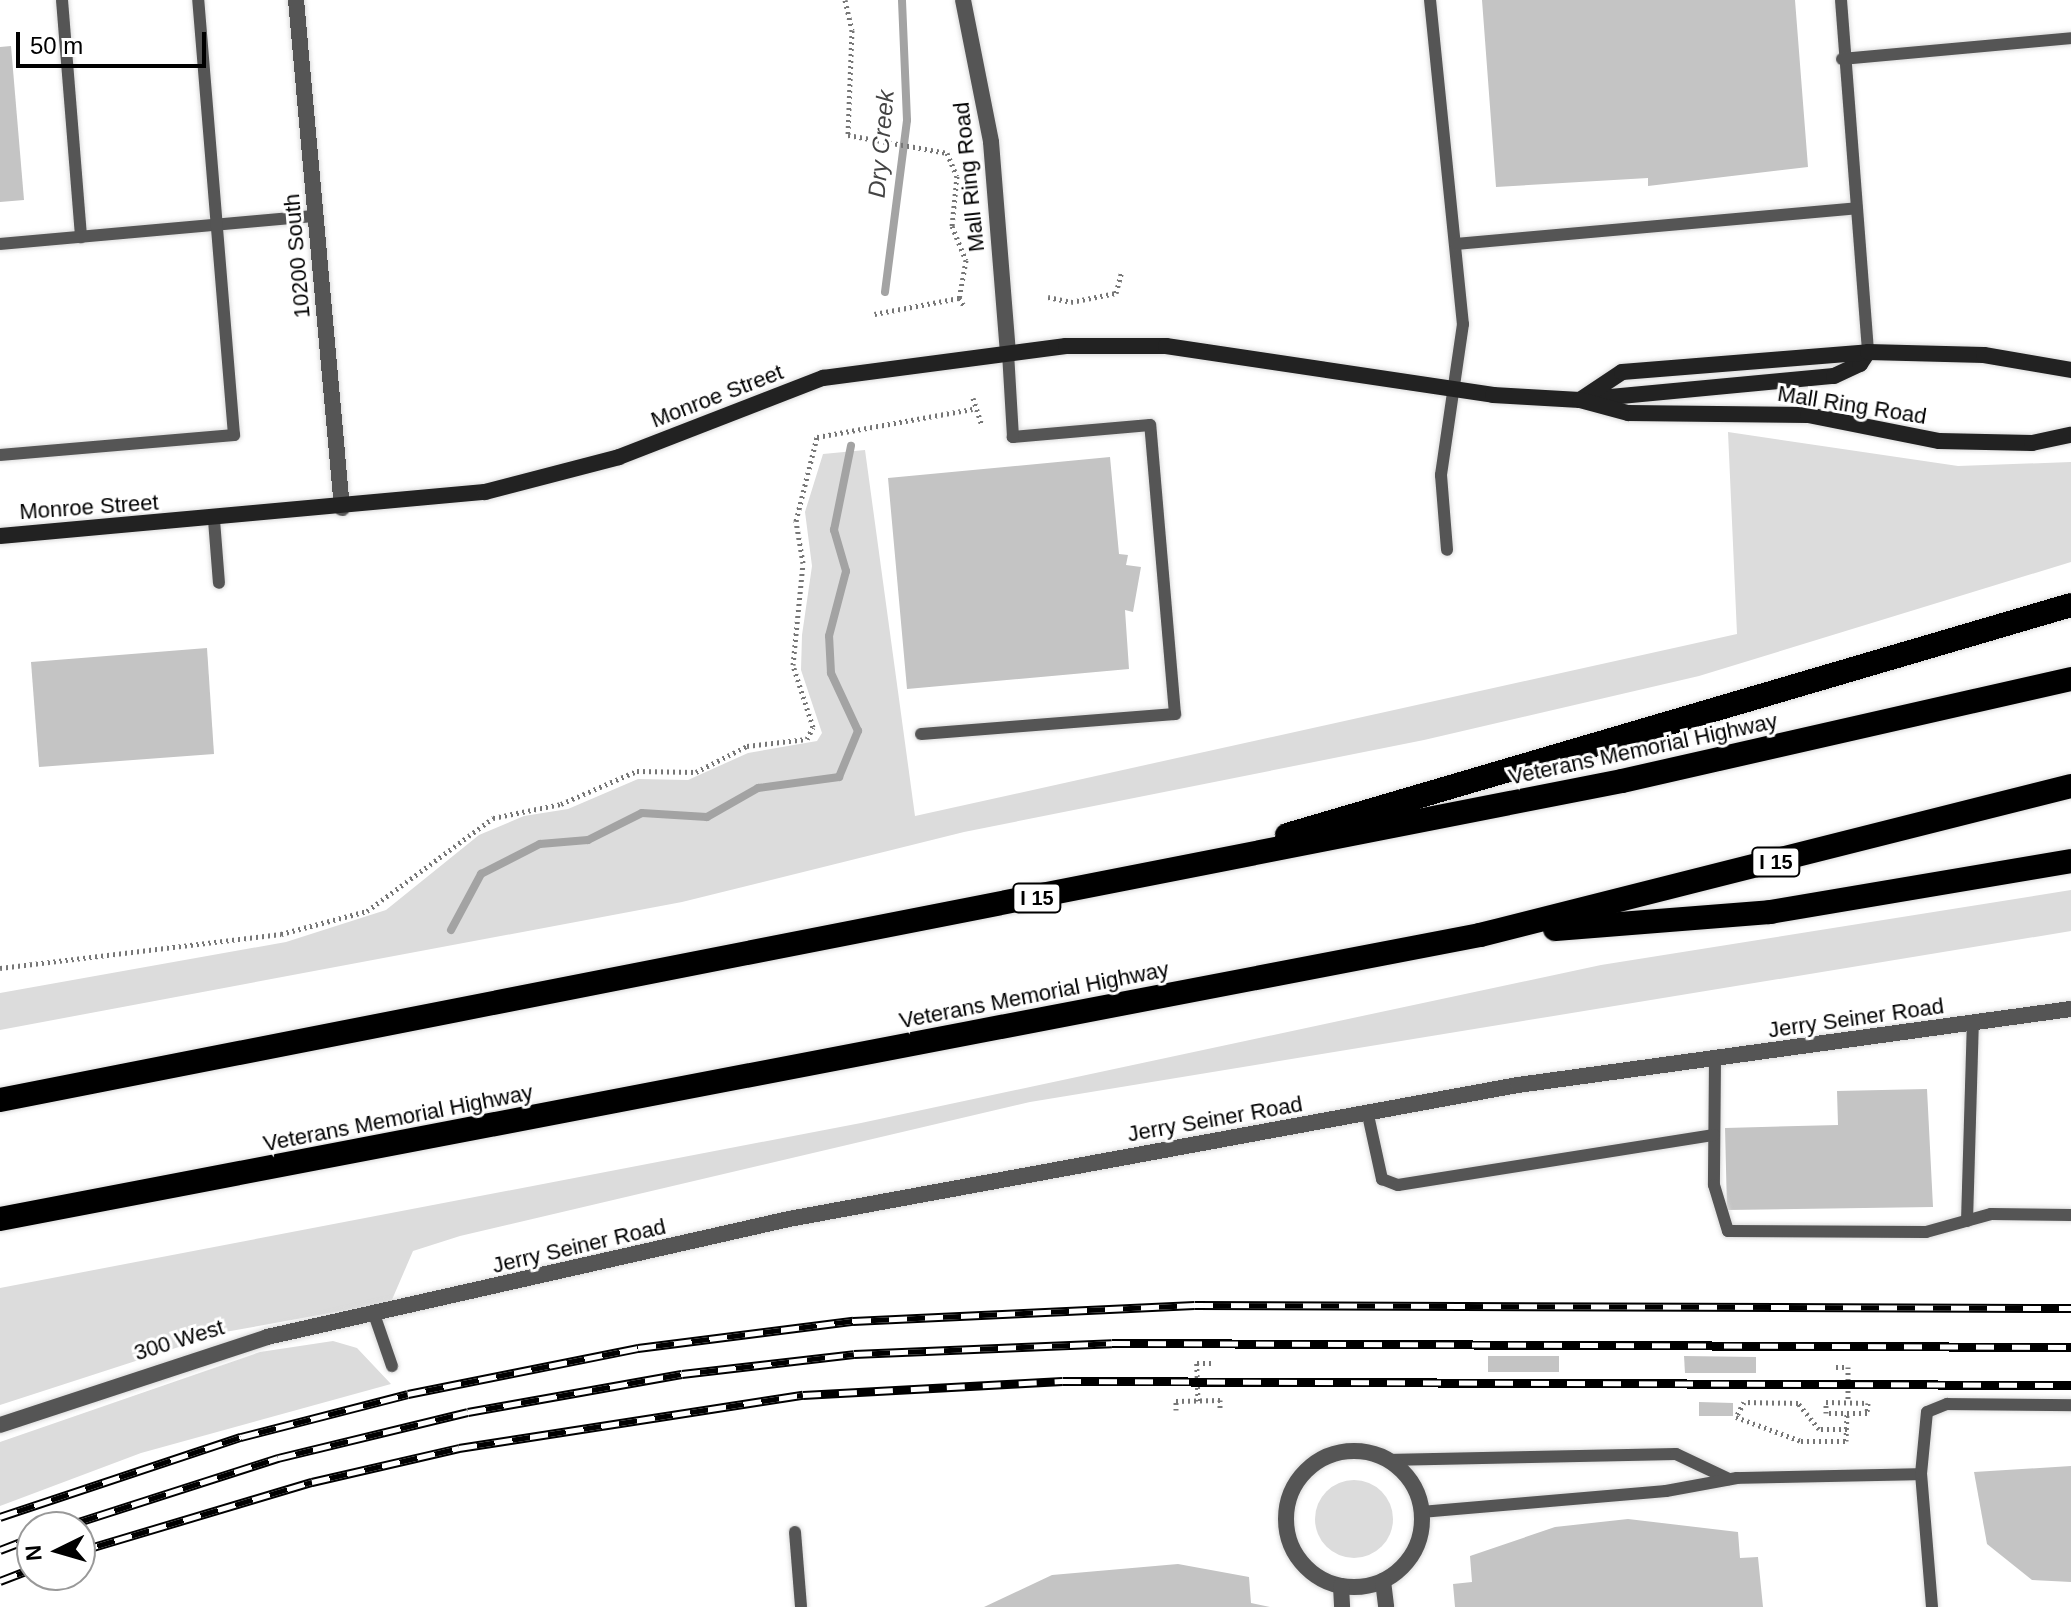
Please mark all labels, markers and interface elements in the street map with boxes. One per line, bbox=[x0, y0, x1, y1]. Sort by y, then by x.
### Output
scale bar bbox=[20, 16, 210, 66]
text: 50 m bbox=[30, 32, 83, 59]
water label: Dry Creek bbox=[862, 89, 900, 199]
street label: Mall Ring Road bbox=[948, 101, 990, 253]
street label: 10200 South bbox=[278, 193, 316, 319]
street label: Monroe Street bbox=[647, 359, 787, 433]
street label: Mall Ring Road bbox=[1776, 380, 1928, 430]
street label: Monroe Street bbox=[19, 489, 159, 525]
street label: Veterans Memorial Highway bbox=[1506, 708, 1780, 790]
road number: I 15 bbox=[1750, 846, 1802, 878]
road number: I 15 bbox=[1011, 882, 1063, 914]
street label: Veterans Memorial Highway bbox=[897, 956, 1171, 1034]
street label: Jerry Seiner Road bbox=[1766, 993, 1946, 1043]
street label: Veterans Memorial Highway bbox=[261, 1079, 535, 1157]
street label: Jerry Seiner Road bbox=[1125, 1091, 1305, 1147]
street label: Jerry Seiner Road bbox=[490, 1213, 668, 1279]
street label: 300 West bbox=[131, 1314, 227, 1366]
north arrow bbox=[16, 1511, 96, 1591]
text: N bbox=[20, 1544, 47, 1562]

